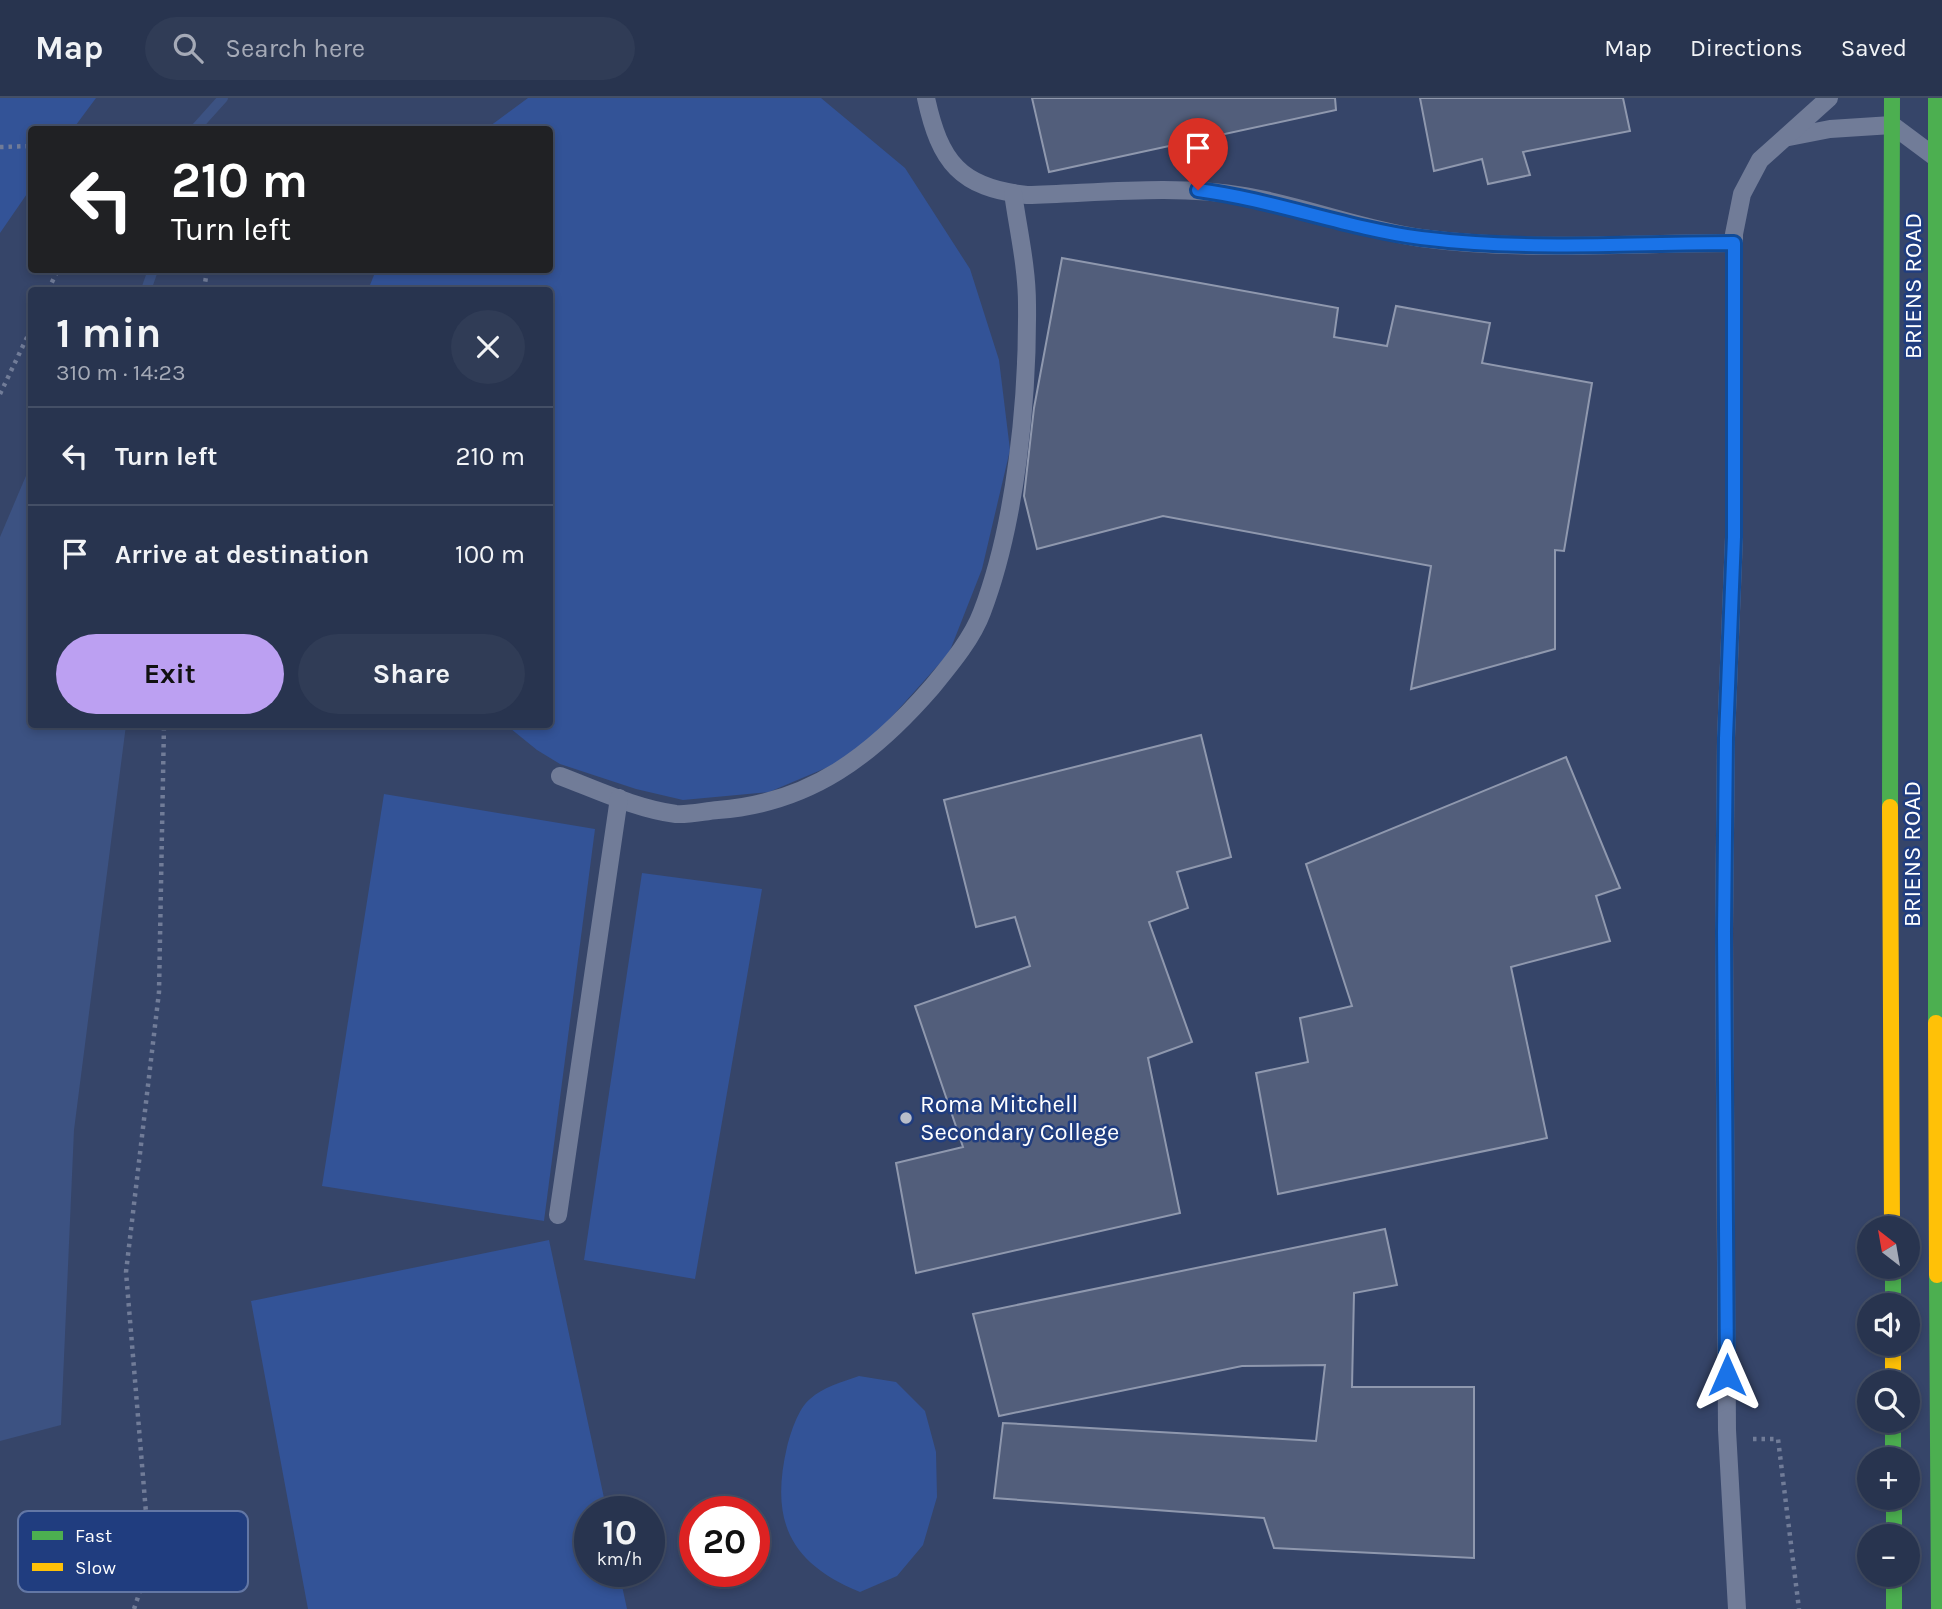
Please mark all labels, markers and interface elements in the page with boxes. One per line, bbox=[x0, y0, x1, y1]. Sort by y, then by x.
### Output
search box bbox=[145, 17, 635, 80]
text: Map bbox=[35, 29, 103, 67]
icon: search bbox=[169, 29, 207, 67]
text: Search here bbox=[225, 33, 365, 64]
text: Map bbox=[1604, 34, 1652, 62]
text: Directions bbox=[1690, 34, 1803, 62]
text: Saved bbox=[1841, 34, 1907, 62]
pin bbox=[1168, 118, 1228, 190]
icon: arrive bbox=[1179, 129, 1217, 167]
text: 210 m bbox=[171, 152, 308, 209]
icon: left bbox=[56, 154, 147, 245]
text: Turn left bbox=[171, 211, 291, 248]
street label: BRIENS ROAD bbox=[1899, 213, 1927, 359]
text: 1 min bbox=[56, 308, 161, 358]
button: close bbox=[451, 310, 525, 384]
text: 310 m · 14:23 bbox=[56, 359, 186, 386]
icon: left bbox=[56, 437, 94, 475]
text: Turn left bbox=[115, 441, 217, 472]
text: 210 m bbox=[455, 441, 525, 472]
icon: arrive bbox=[56, 535, 94, 573]
text: Arrive at destination bbox=[115, 539, 369, 570]
text: 100 m bbox=[455, 539, 525, 570]
button: Exit bbox=[56, 634, 284, 714]
button: Share bbox=[298, 634, 525, 714]
street label: BRIENS ROAD bbox=[1898, 781, 1926, 927]
place label: Roma Mitchell Secondary College bbox=[920, 1090, 1119, 1146]
marker: Roma Mitchell Secondary College bbox=[898, 1110, 914, 1126]
north arrow bbox=[1857, 1216, 1920, 1279]
map controls bbox=[1857, 1216, 1920, 1587]
button: sound bbox=[1857, 1293, 1920, 1356]
position arrow bbox=[1690, 1338, 1764, 1412]
button: search bbox=[1857, 1370, 1920, 1433]
button: + bbox=[1857, 1447, 1920, 1510]
speed limit sign: 20 bbox=[679, 1496, 770, 1587]
legend bbox=[18, 1511, 248, 1592]
text: 10 bbox=[602, 1512, 637, 1553]
button: − bbox=[1857, 1524, 1920, 1587]
text: Fast bbox=[75, 1525, 112, 1547]
text: km/h bbox=[597, 1548, 642, 1570]
text: Slow bbox=[75, 1557, 116, 1579]

